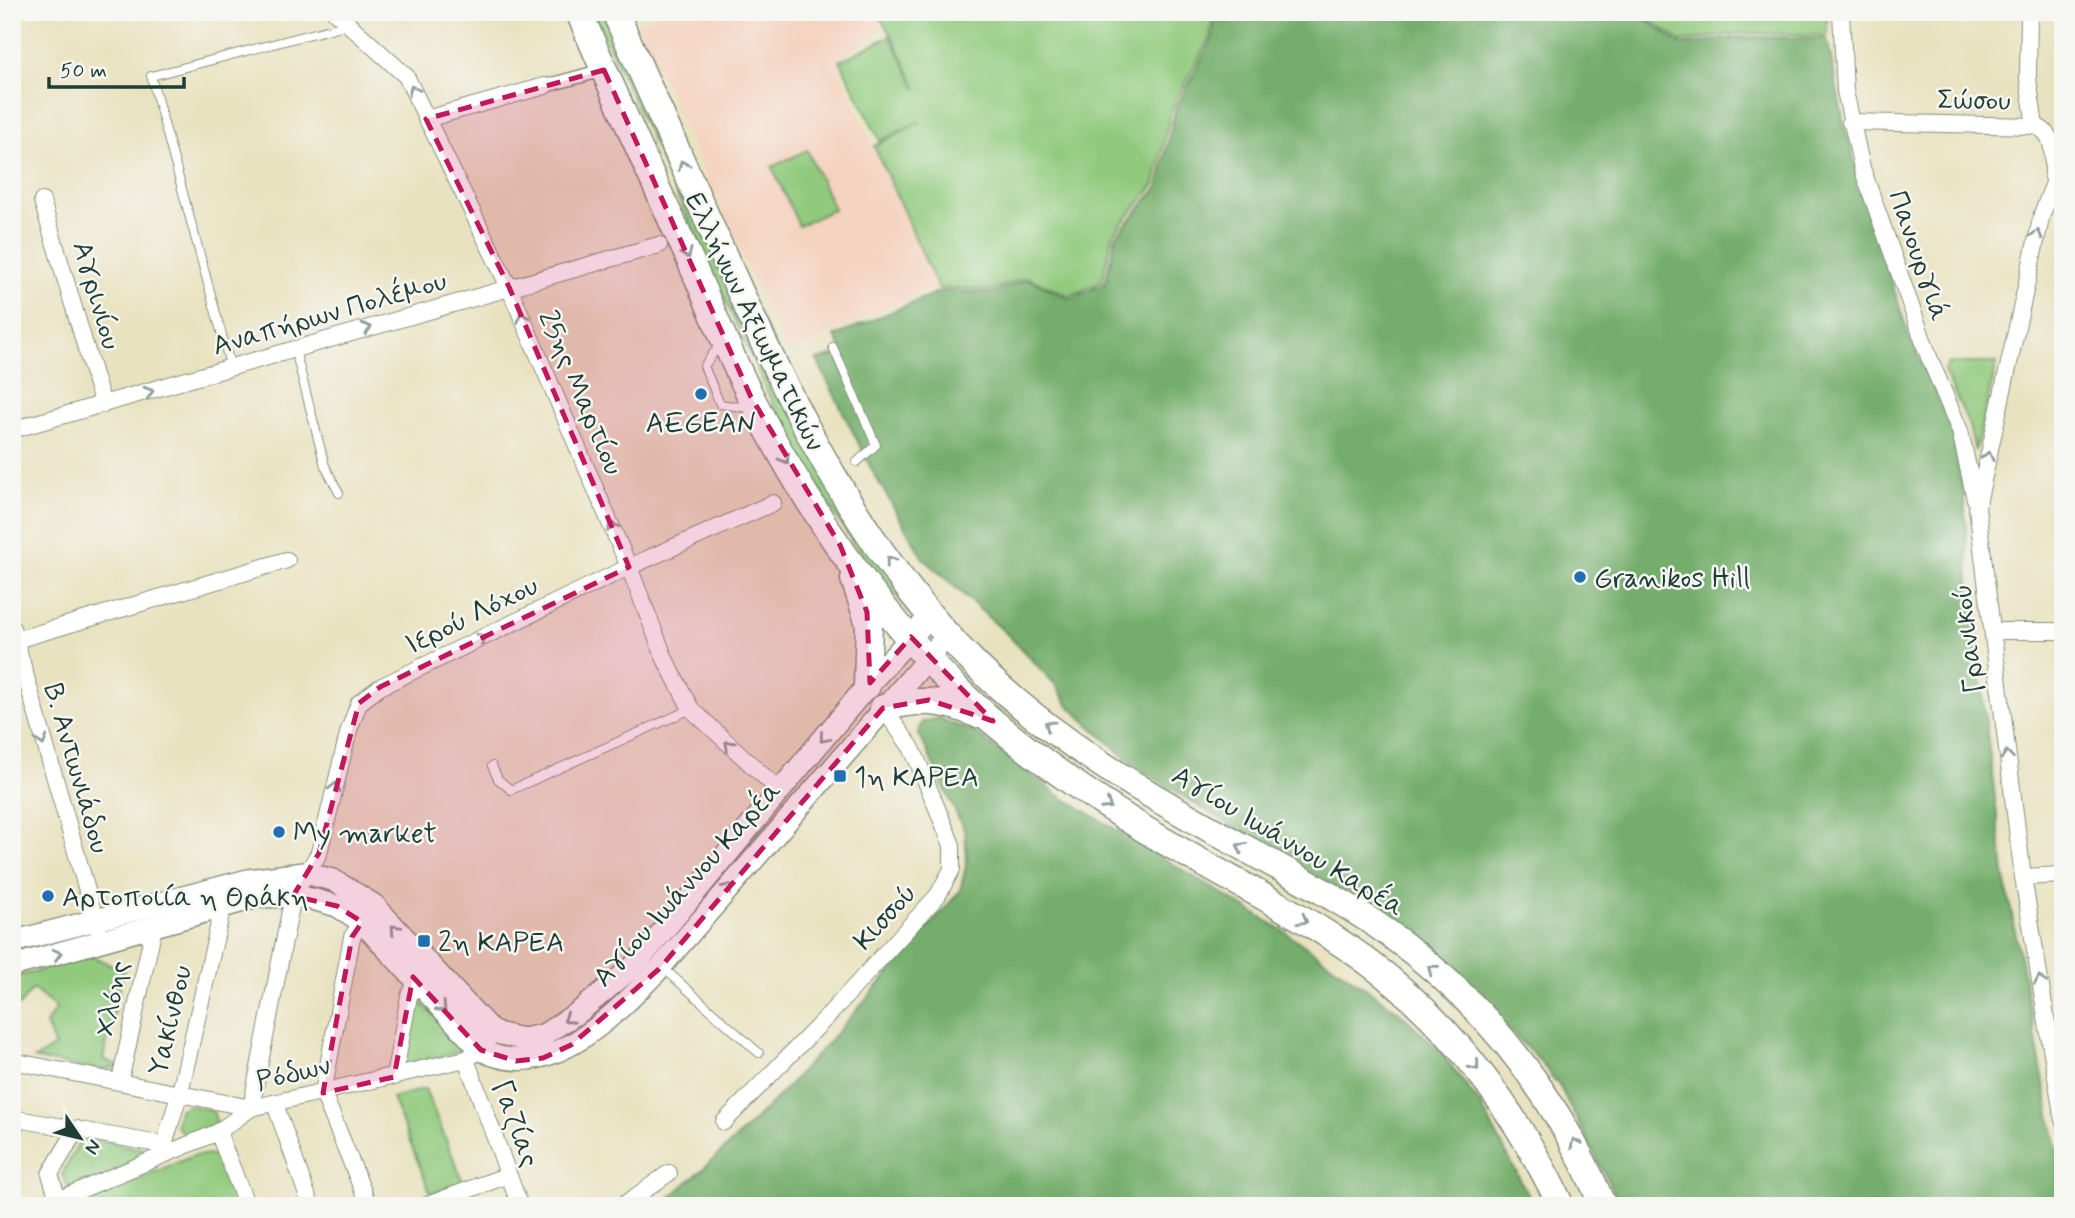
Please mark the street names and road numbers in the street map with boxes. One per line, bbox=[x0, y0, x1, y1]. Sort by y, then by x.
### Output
street label: Σώσου bbox=[1937, 82, 2011, 121]
street label: Πανουργιά bbox=[1878, 186, 1957, 326]
street label: Ελλήνων Αξιωματικών bbox=[675, 187, 833, 458]
street label: Αγρινίου bbox=[62, 237, 129, 354]
street label: Αναπήρων Πολέμου bbox=[208, 263, 451, 366]
street label: 25ης Μαρτίου bbox=[528, 305, 631, 481]
street label: Ιερού Λόχου bbox=[399, 568, 545, 664]
street label: Γρανικού bbox=[1944, 582, 1995, 696]
street label: Β. Αντωνιάδου bbox=[34, 679, 118, 858]
street label: Αγίου Ιωάννου Καρέα bbox=[1164, 758, 1411, 926]
street label: Αγίου Ιωάννου Καρέα bbox=[585, 774, 790, 996]
street label: Κισσού bbox=[846, 876, 926, 959]
street label: Χλόης bbox=[87, 957, 139, 1040]
street label: Υακίνθου bbox=[141, 962, 202, 1079]
street label: Ρόδων bbox=[253, 1048, 334, 1101]
street label: Γαζίας bbox=[482, 1075, 547, 1172]

